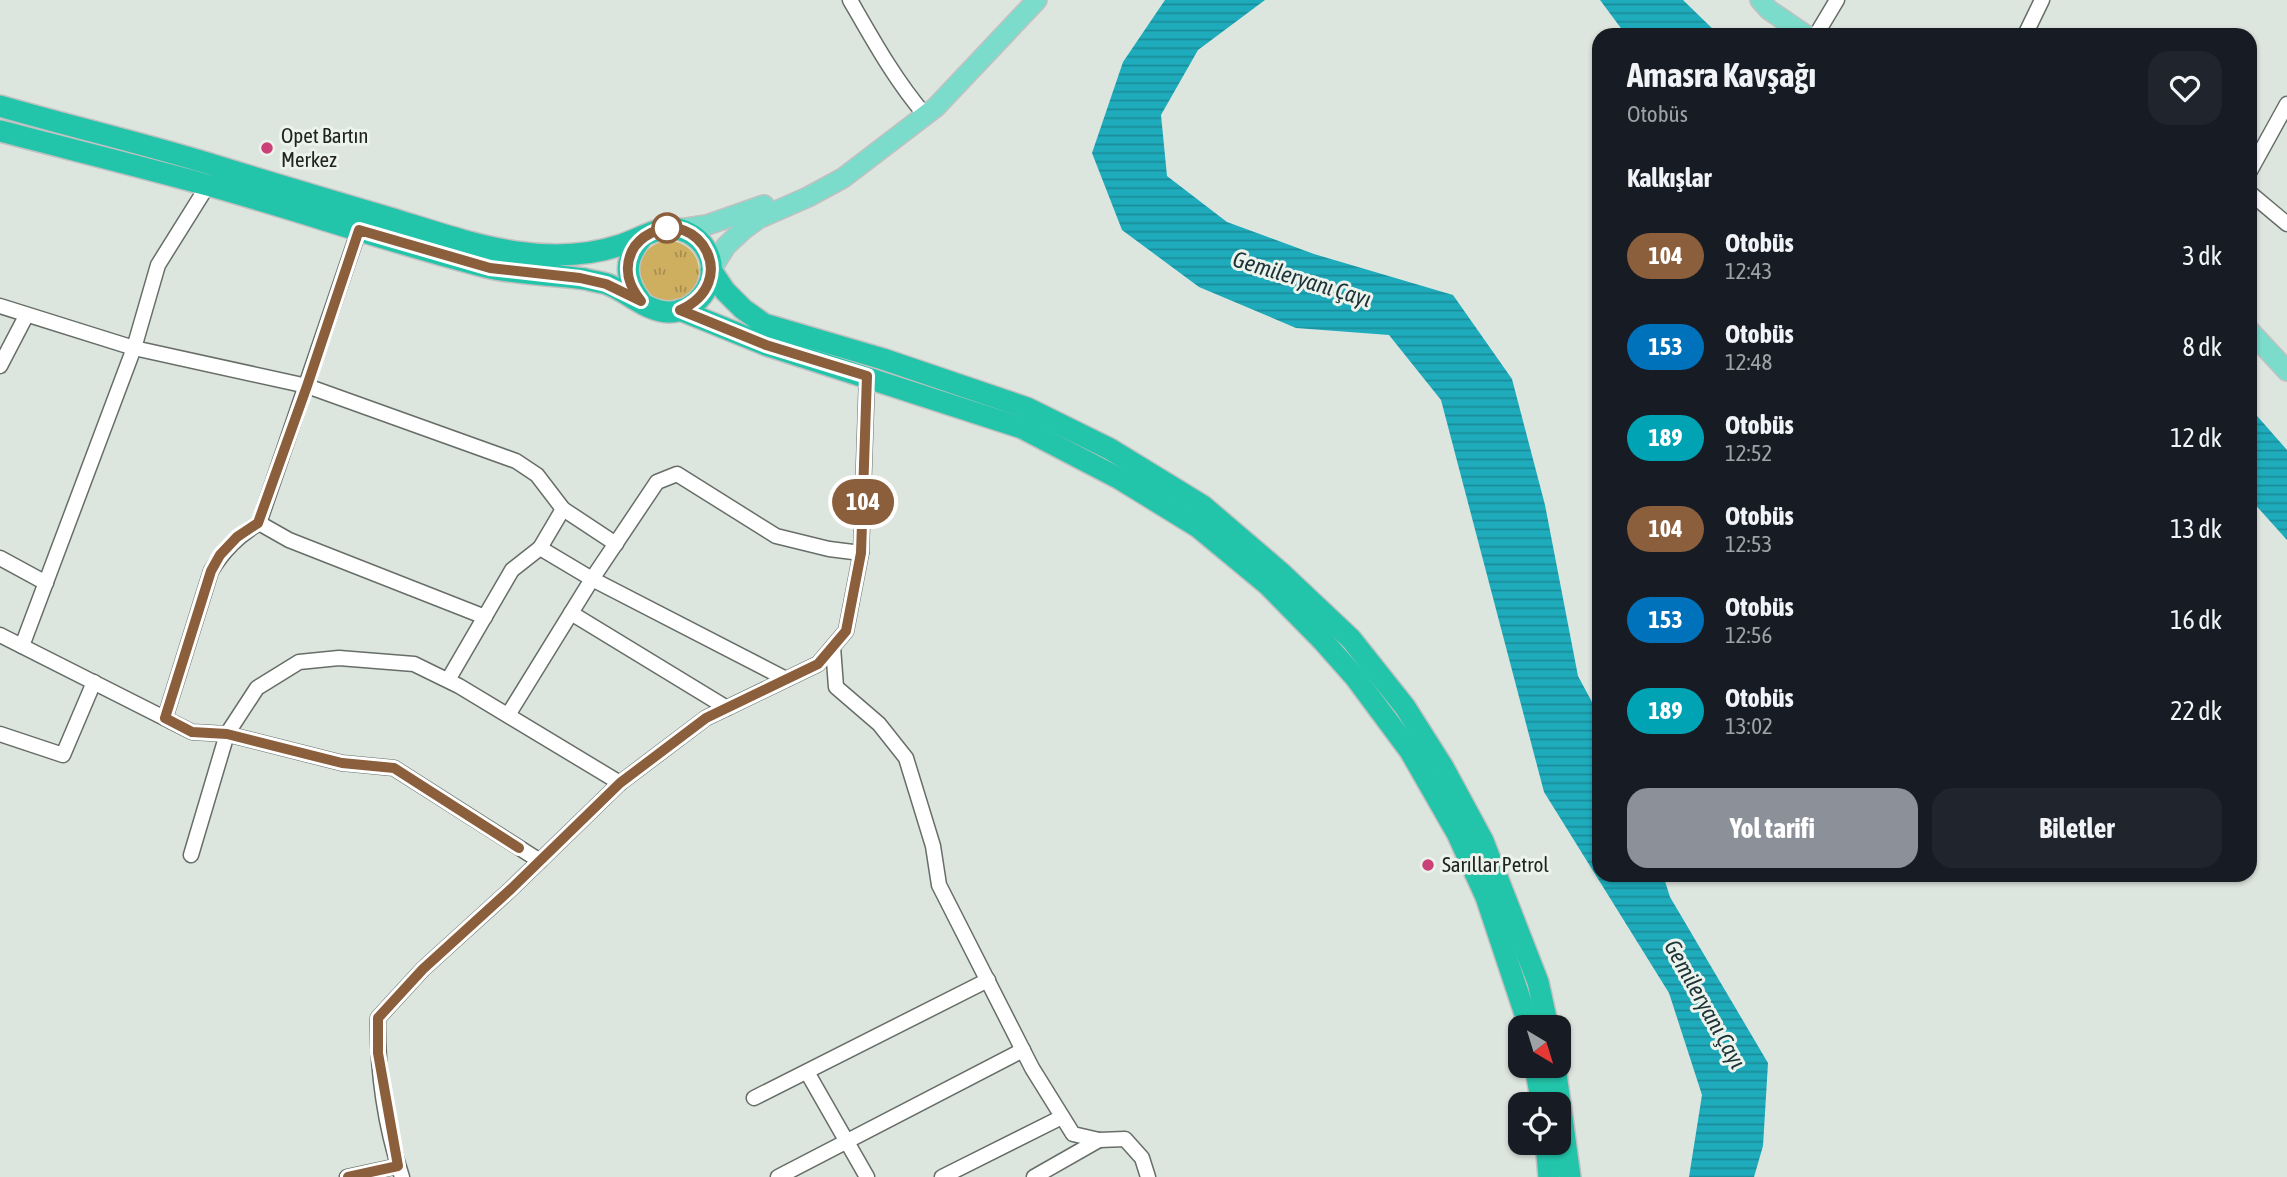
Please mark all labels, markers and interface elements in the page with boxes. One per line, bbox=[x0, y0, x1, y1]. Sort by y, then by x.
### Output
button: heart bbox=[2148, 51, 2222, 125]
text: Amasra Kavşağı bbox=[1627, 56, 1816, 94]
text: Otobüs bbox=[1627, 101, 1688, 127]
place label: Opet Bartın Merkez bbox=[281, 123, 368, 171]
marker: Opet Bartın Merkez bbox=[259, 140, 275, 156]
text: Kalkışlar bbox=[1627, 163, 1711, 193]
unlabelled marker bbox=[652, 213, 682, 243]
text: Otobüs bbox=[1725, 228, 1794, 258]
text: 3 dk bbox=[2182, 241, 2222, 271]
text: 104 bbox=[1649, 242, 1682, 269]
water label: Gemileryanı Çayı bbox=[1230, 246, 1374, 312]
text: 12:43 bbox=[1725, 258, 1772, 284]
text: Otobüs bbox=[1725, 319, 1794, 349]
text: 8 dk bbox=[2182, 332, 2222, 362]
text: 153 bbox=[1649, 333, 1682, 360]
text: 12:48 bbox=[1725, 349, 1772, 375]
text: Otobüs bbox=[1725, 410, 1794, 440]
text: 12 dk bbox=[2170, 423, 2222, 453]
text: 189 bbox=[1649, 424, 1682, 451]
text: 12:52 bbox=[1725, 440, 1772, 466]
line badge: 104 bbox=[823, 479, 903, 525]
text: 104 bbox=[846, 488, 880, 515]
text: Otobüs bbox=[1725, 501, 1794, 531]
text: 13 dk bbox=[2170, 514, 2222, 544]
text: 104 bbox=[1649, 515, 1682, 542]
text: 12:53 bbox=[1725, 531, 1772, 557]
text: Otobüs bbox=[1725, 592, 1794, 622]
text: 16 dk bbox=[2170, 605, 2222, 635]
text: 153 bbox=[1649, 606, 1682, 633]
text: 12:56 bbox=[1725, 622, 1772, 648]
text: Otobüs bbox=[1725, 683, 1794, 713]
text: 22 dk bbox=[2170, 696, 2222, 726]
text: 189 bbox=[1649, 697, 1682, 724]
text: 13:02 bbox=[1725, 713, 1773, 739]
button: Yol tarifi bbox=[1627, 788, 1918, 868]
button: Biletler bbox=[1932, 788, 2222, 868]
place label: Sarıllar Petrol bbox=[1442, 852, 1549, 876]
marker: Sarıllar Petrol bbox=[1420, 857, 1436, 873]
water label: Gemileryanı Çayı bbox=[1659, 935, 1751, 1073]
north arrow bbox=[1508, 1015, 1572, 1078]
map controls bbox=[1508, 1015, 1571, 1155]
button: locate bbox=[1508, 1092, 1571, 1155]

